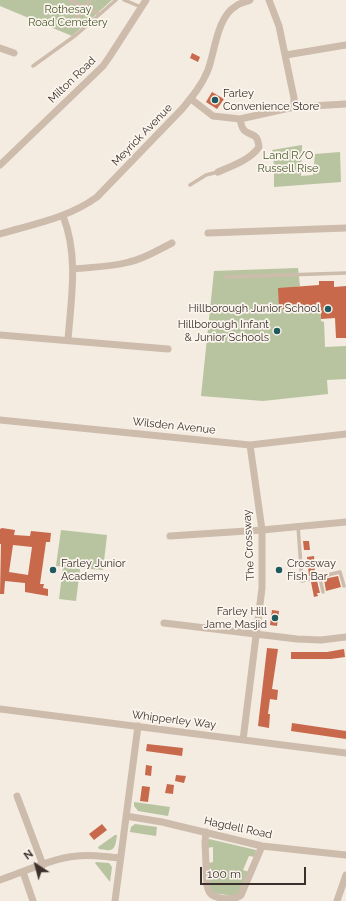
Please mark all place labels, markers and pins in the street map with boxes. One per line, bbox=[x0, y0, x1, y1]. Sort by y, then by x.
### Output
place label: Farley Convenience Store bbox=[223, 87, 319, 113]
marker: Farley Convenience Store bbox=[210, 95, 220, 105]
place label: Hillborough Junior School bbox=[188, 302, 320, 316]
marker: Hillborough Junior School bbox=[323, 304, 333, 314]
place label: Hillborough Infant & Junior Schools bbox=[178, 318, 269, 344]
marker: Hillborough Infant & Junior Schools bbox=[272, 326, 282, 336]
place label: Farley Junior Academy bbox=[61, 557, 126, 583]
place label: Crossway Fish Bar bbox=[287, 557, 336, 583]
marker: Farley Junior Academy bbox=[48, 565, 58, 575]
marker: Crossway Fish Bar bbox=[274, 565, 284, 575]
place label: Farley Hill Jame Masjid bbox=[204, 605, 267, 631]
marker: Farley Hill Jame Masjid bbox=[270, 613, 280, 623]

